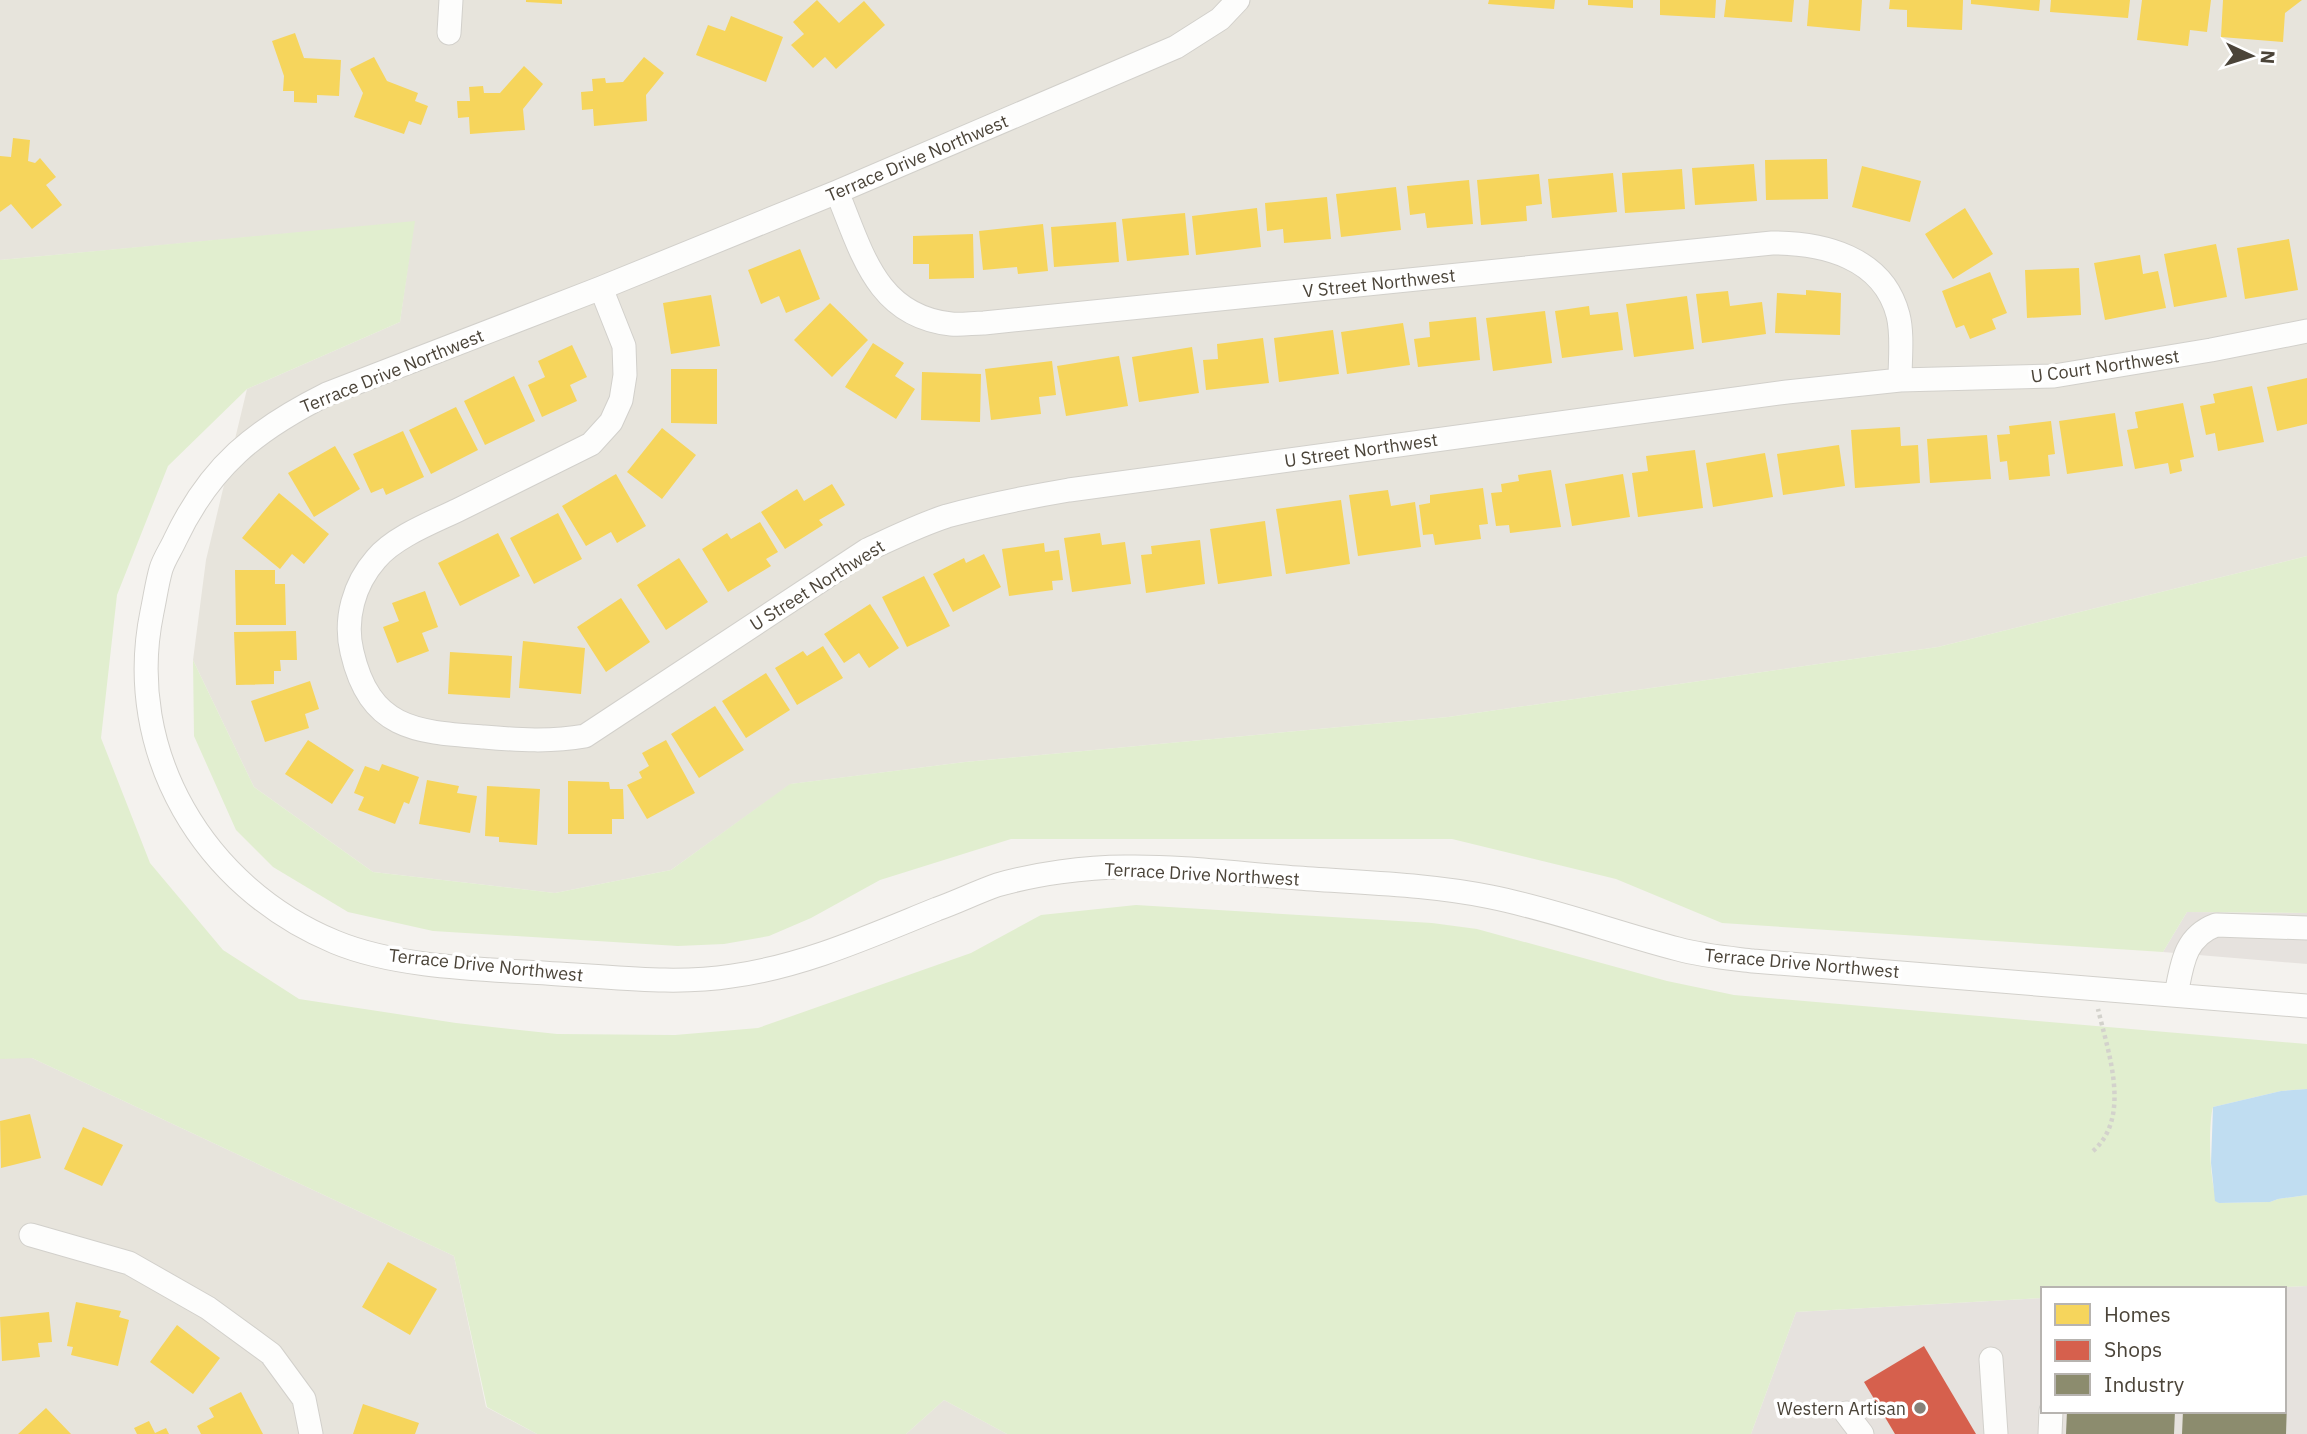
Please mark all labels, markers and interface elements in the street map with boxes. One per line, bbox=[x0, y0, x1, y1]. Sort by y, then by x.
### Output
north arrow bbox=[2216, 21, 2286, 91]
text: N bbox=[2256, 49, 2280, 65]
street label: Terrace Drive Northwest bbox=[823, 109, 1011, 207]
street label: V Street Northwest bbox=[1302, 264, 1456, 302]
street label: Terrace Drive Northwest bbox=[297, 324, 487, 418]
street label: U Court Northwest bbox=[2029, 344, 2181, 388]
street label: U Street Northwest bbox=[1283, 428, 1439, 472]
street label: U Street Northwest bbox=[745, 534, 889, 636]
street label: Terrace Drive Northwest bbox=[1104, 857, 1300, 891]
street label: Terrace Drive Northwest bbox=[388, 943, 584, 987]
street label: Terrace Drive Northwest bbox=[1704, 943, 1900, 983]
legend bbox=[2041, 1287, 2286, 1413]
text: Homes bbox=[2104, 1300, 2171, 1328]
text: Shops bbox=[2104, 1335, 2162, 1363]
text: Industry bbox=[2104, 1370, 2185, 1398]
place label: Western Artisan bbox=[1777, 1397, 1906, 1420]
marker: Western Artisan bbox=[1912, 1400, 1928, 1416]

